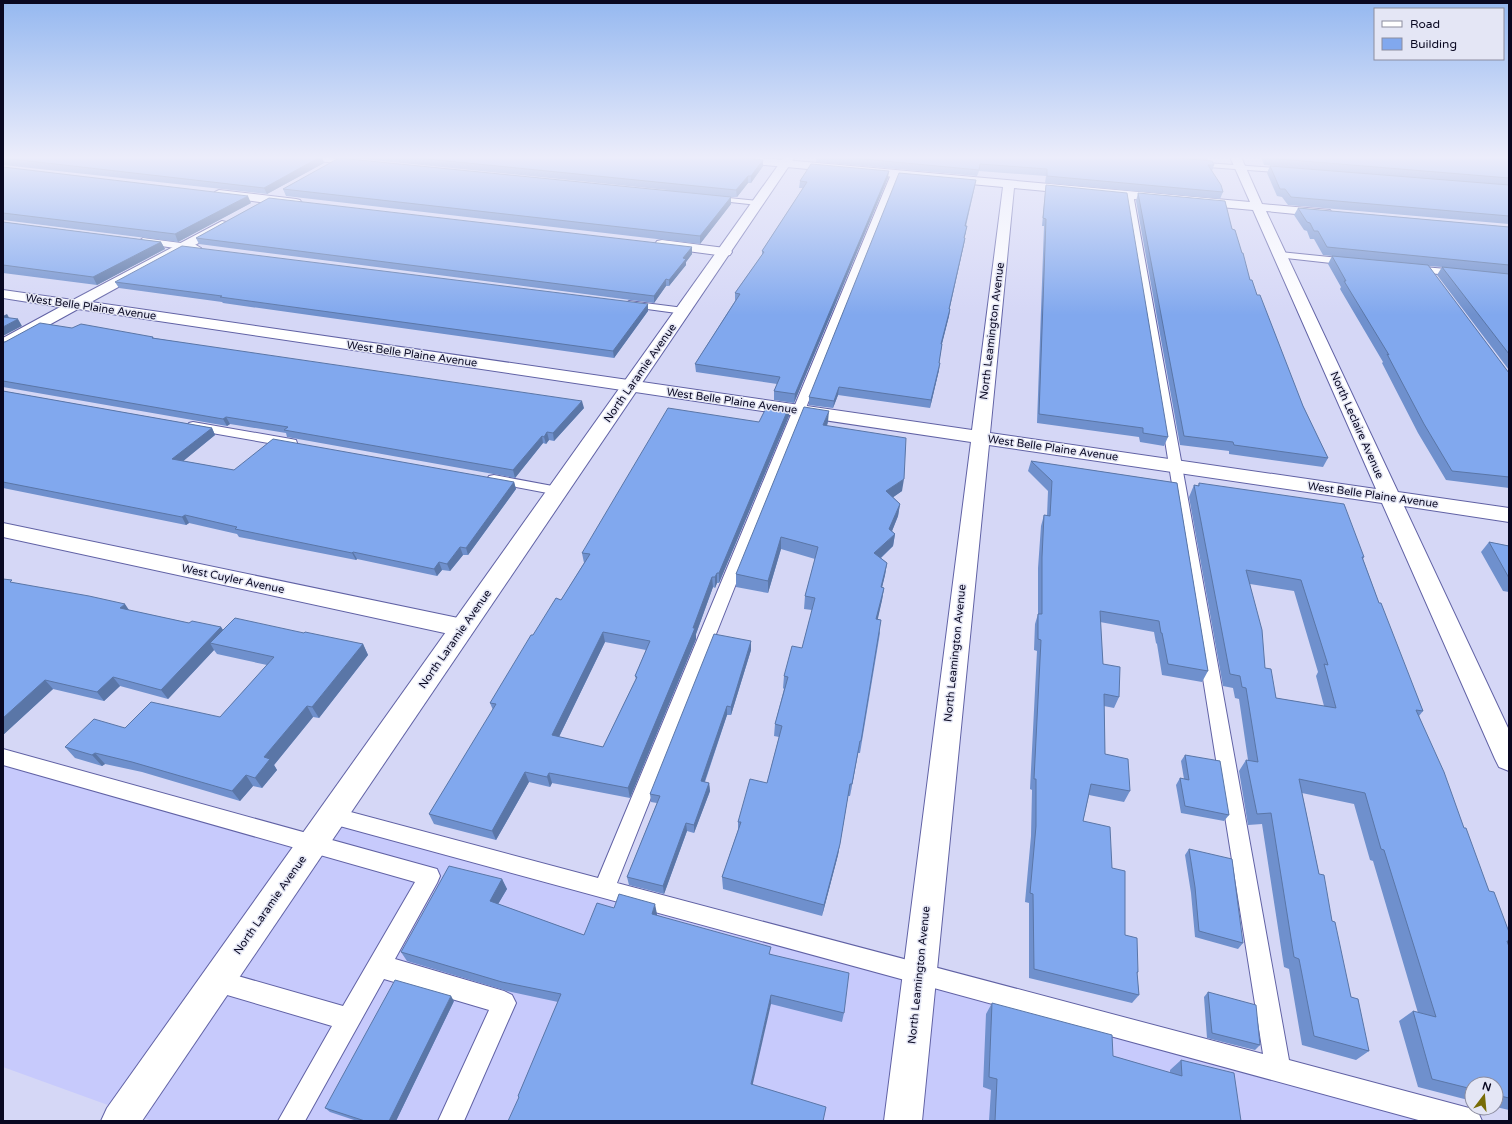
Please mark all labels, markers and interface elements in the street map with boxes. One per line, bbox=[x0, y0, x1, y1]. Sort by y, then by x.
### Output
legend bbox=[1374, 8, 1504, 60]
text: Road bbox=[1410, 17, 1440, 31]
text: Building bbox=[1410, 37, 1457, 51]
street label: North Leamington Avenue bbox=[977, 262, 1007, 400]
street label: West Belle Plaine Avenue bbox=[25, 291, 157, 323]
street label: North Laramie Avenue bbox=[601, 321, 679, 425]
street label: West Belle Plaine Avenue bbox=[346, 338, 478, 370]
street label: North Leclaire Avenue bbox=[1327, 369, 1387, 481]
street label: West Belle Plaine Avenue bbox=[666, 385, 798, 417]
street label: West Belle Plaine Avenue bbox=[987, 432, 1119, 464]
street label: West Belle Plaine Avenue bbox=[1307, 479, 1439, 511]
street label: West Cuyler Avenue bbox=[180, 562, 286, 596]
street label: North Leamington Avenue bbox=[941, 584, 969, 722]
street label: North Laramie Avenue bbox=[416, 587, 494, 691]
street label: North Laramie Avenue bbox=[231, 853, 309, 957]
street label: North Leamington Avenue bbox=[905, 906, 933, 1044]
north arrow bbox=[1464, 1076, 1504, 1116]
text: N bbox=[1481, 1079, 1493, 1094]

